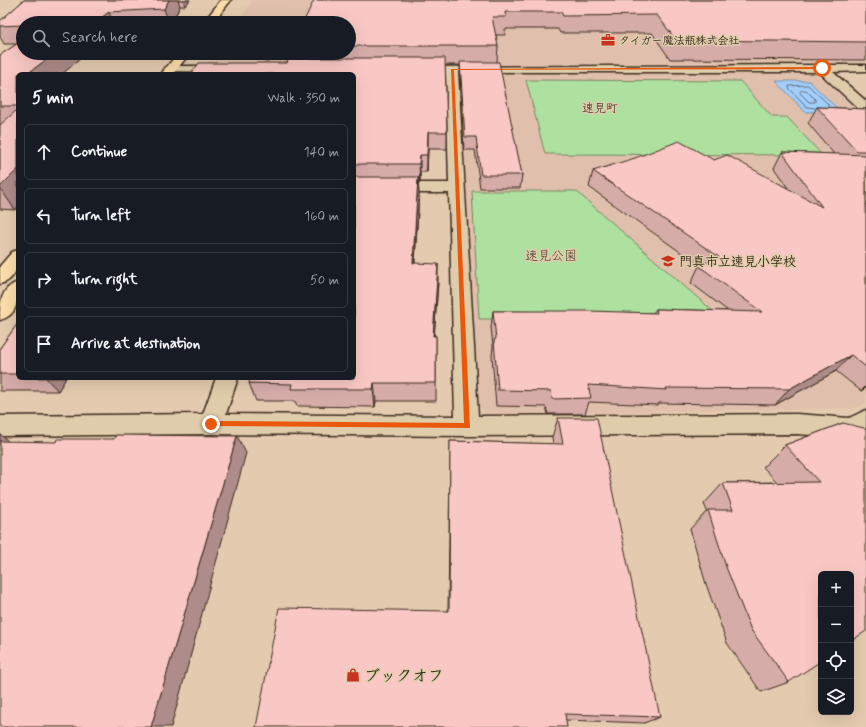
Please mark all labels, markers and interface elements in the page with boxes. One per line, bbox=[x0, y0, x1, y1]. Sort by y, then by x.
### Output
search box bbox=[16, 16, 356, 60]
icon: search bbox=[30, 27, 52, 49]
text: Search here bbox=[62, 28, 138, 48]
office icon: タイガー魔法瓶株式会社 bbox=[600, 32, 616, 48]
place label: タイガー魔法瓶株式会社 bbox=[619, 34, 740, 48]
route start bbox=[813, 59, 831, 77]
text: 5 min bbox=[32, 87, 74, 109]
text: Walk · 350 m bbox=[267, 90, 340, 107]
district label: 速見町 bbox=[582, 101, 618, 117]
icon: ahead bbox=[33, 141, 55, 163]
text: Continue bbox=[71, 142, 127, 162]
text: 140 m bbox=[304, 144, 339, 161]
icon: left bbox=[33, 205, 55, 227]
text: Turn left bbox=[71, 206, 131, 226]
text: 160 m bbox=[304, 208, 339, 225]
park label: 速見公園 bbox=[525, 248, 577, 265]
school or university icon: 門真市立速見小学校 bbox=[660, 253, 676, 269]
place label: 門真市立速見小学校 bbox=[679, 254, 796, 271]
icon: right bbox=[33, 269, 55, 291]
text: Turn right bbox=[71, 270, 138, 290]
text: 50 m bbox=[310, 272, 339, 289]
icon: arrive bbox=[33, 333, 55, 355]
text: Arrive at destination bbox=[71, 334, 200, 354]
route end bbox=[202, 415, 220, 433]
map controls bbox=[818, 571, 854, 715]
button: + bbox=[818, 571, 854, 607]
button: − bbox=[818, 607, 854, 643]
button: locate bbox=[818, 643, 854, 679]
place label: ブックオフ bbox=[364, 666, 444, 687]
shop icon: ブックオフ bbox=[345, 667, 361, 683]
button: layers bbox=[818, 679, 854, 715]

